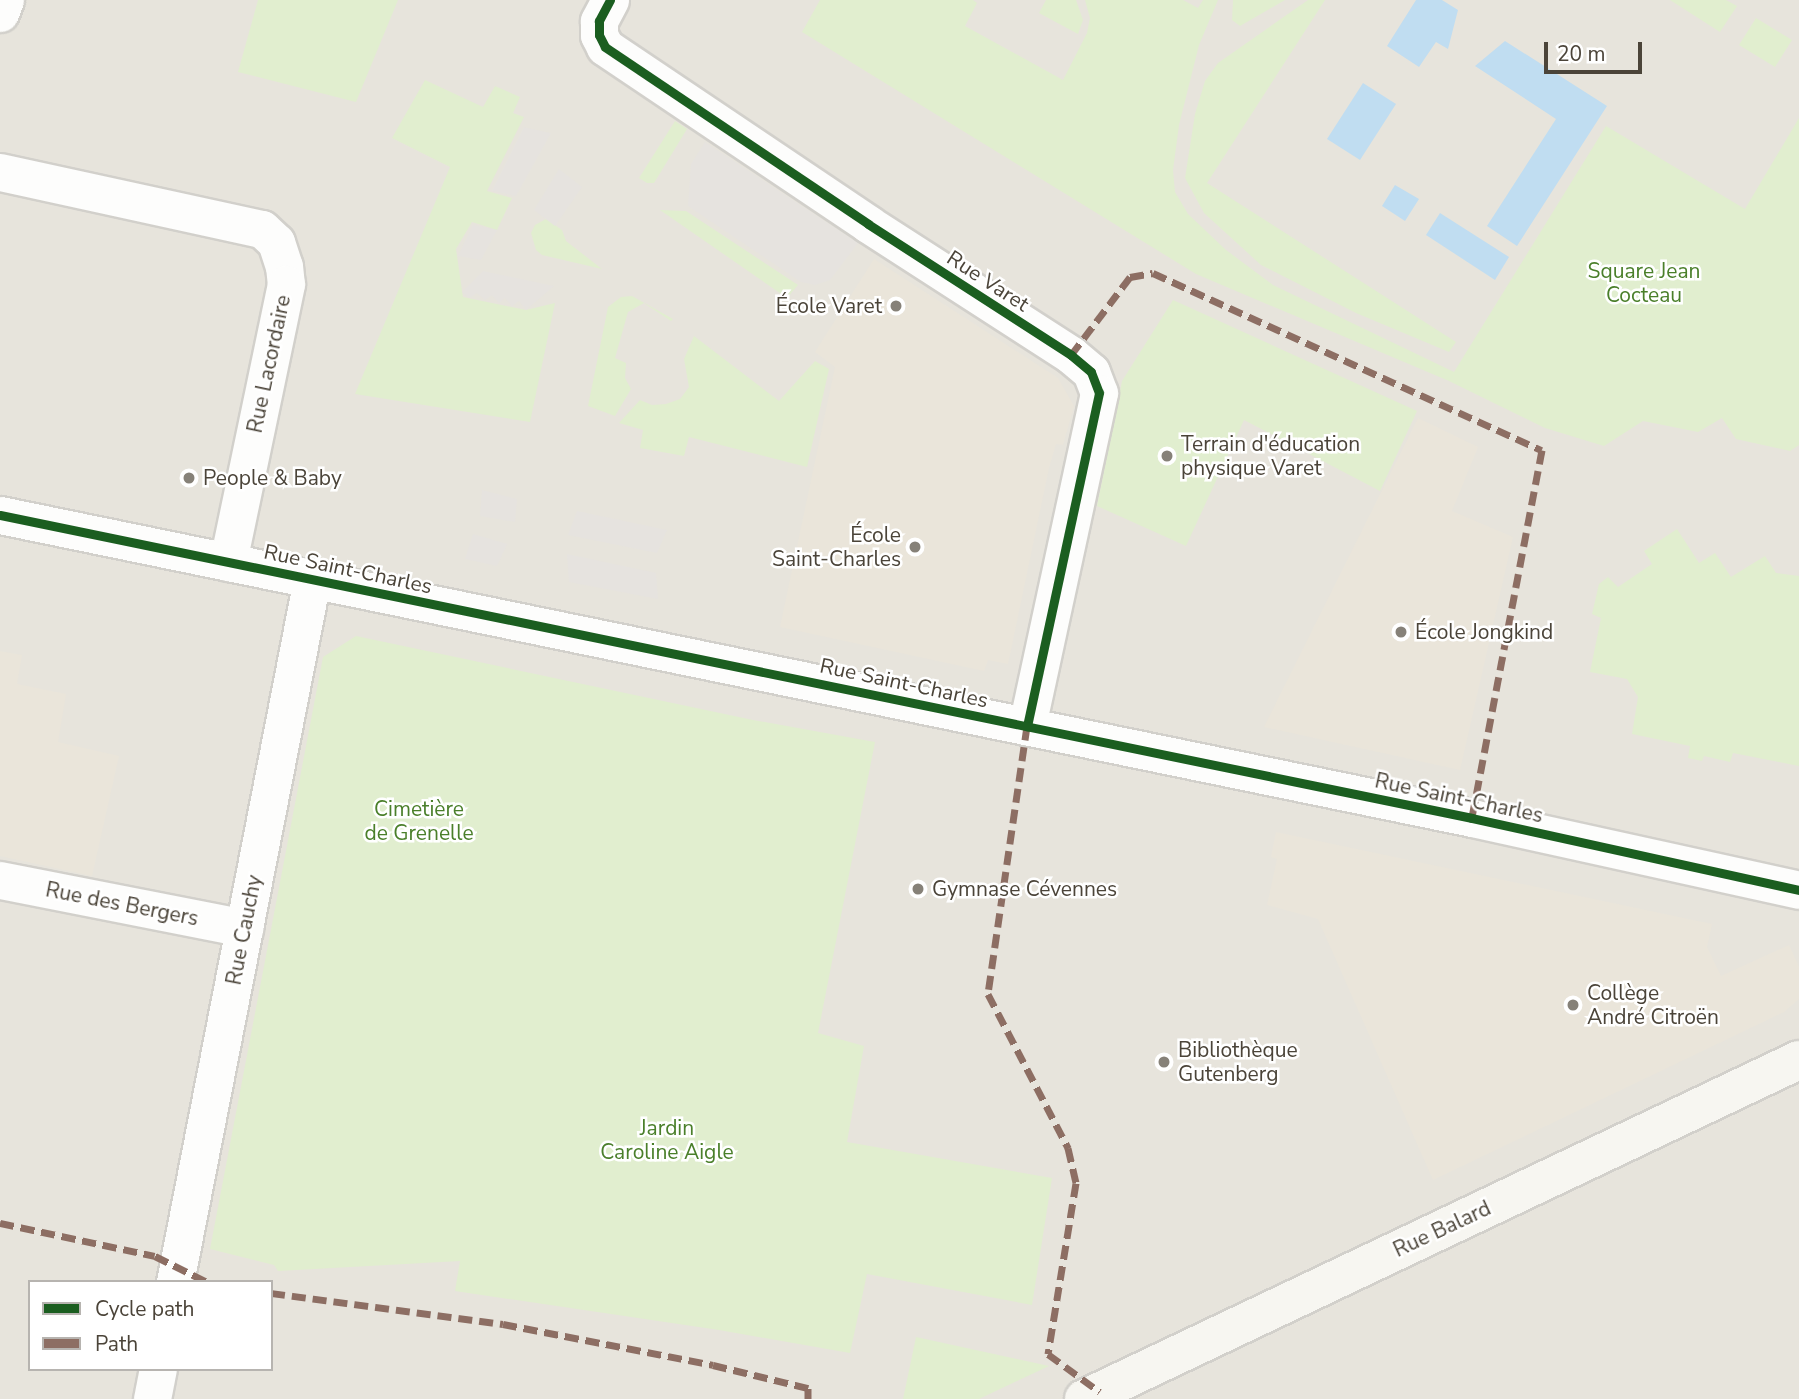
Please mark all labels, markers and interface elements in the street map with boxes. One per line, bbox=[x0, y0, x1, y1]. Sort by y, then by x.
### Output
scale bar bbox=[1547, 28, 1645, 72]
text: 20 m bbox=[1557, 40, 1606, 68]
street label: Rue Varet bbox=[942, 245, 1034, 317]
park label: Square Jean Cocteau bbox=[1587, 258, 1701, 308]
street label: Rue Lacordaire bbox=[242, 293, 296, 435]
place label: École Varet bbox=[776, 293, 882, 319]
marker: École Varet bbox=[888, 298, 904, 314]
place label: Terrain d'éducation physique Varet bbox=[1181, 431, 1360, 481]
marker: Terrain d'éducation physique Varet bbox=[1159, 448, 1175, 464]
place label: People & Baby bbox=[203, 465, 342, 491]
marker: People & Baby bbox=[181, 470, 197, 486]
place label: École Saint-Charles bbox=[772, 522, 901, 572]
street label: Rue Saint-Charles bbox=[262, 539, 434, 599]
marker: École Saint-Charles bbox=[907, 539, 923, 555]
place label: École Jongkind bbox=[1415, 619, 1553, 645]
marker: École Jongkind bbox=[1393, 624, 1409, 640]
street label: Rue Saint-Charles bbox=[818, 653, 990, 713]
street label: Rue Saint-Charles bbox=[1373, 768, 1545, 828]
park label: Cimetière de Grenelle bbox=[364, 796, 474, 846]
street label: Rue Cauchy bbox=[221, 873, 267, 987]
place label: Gymnase Cévennes bbox=[932, 876, 1117, 902]
street label: Rue des Bergers bbox=[43, 877, 201, 931]
marker: Gymnase Cévennes bbox=[910, 881, 926, 897]
place label: Collège André Citroën bbox=[1587, 980, 1719, 1030]
marker: Collège André Citroën bbox=[1565, 997, 1581, 1013]
place label: Bibliothèque Gutenberg bbox=[1178, 1037, 1298, 1087]
marker: Bibliothèque Gutenberg bbox=[1156, 1054, 1172, 1070]
park label: Jardin Caroline Aigle bbox=[600, 1115, 734, 1165]
street label: Rue Balard bbox=[1389, 1195, 1495, 1263]
legend bbox=[28, 1280, 273, 1371]
text: Cycle path bbox=[95, 1295, 194, 1323]
text: Path bbox=[95, 1330, 138, 1358]

